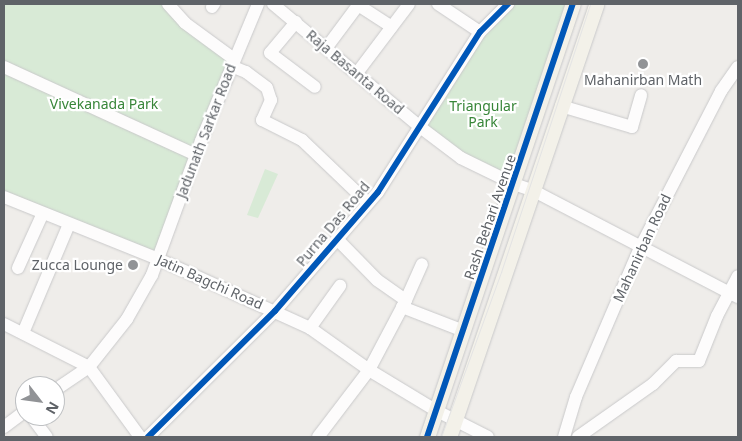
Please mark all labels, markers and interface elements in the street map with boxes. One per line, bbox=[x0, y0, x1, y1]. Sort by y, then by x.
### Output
street label: Raja Basanta Road bbox=[303, 26, 407, 118]
marker: Mahanirban Math bbox=[637, 58, 649, 70]
street label: Jadunath Sarkar Road bbox=[173, 61, 239, 201]
place label: Mahanirban Math bbox=[584, 72, 702, 88]
park label: Vivekanada Park bbox=[50, 96, 158, 112]
park label: Triangular Park bbox=[449, 98, 517, 130]
street label: Rash Behari Avenue bbox=[461, 152, 519, 282]
street label: Purna Das Road bbox=[293, 178, 373, 270]
street label: Mahanirban Road bbox=[610, 191, 674, 305]
street label: Jatin Bagchi Road bbox=[154, 251, 266, 313]
place label: Zucca Lounge bbox=[32, 257, 123, 273]
marker: Zucca Lounge bbox=[127, 259, 139, 271]
north arrow bbox=[15, 376, 65, 426]
text: N bbox=[41, 399, 64, 418]

